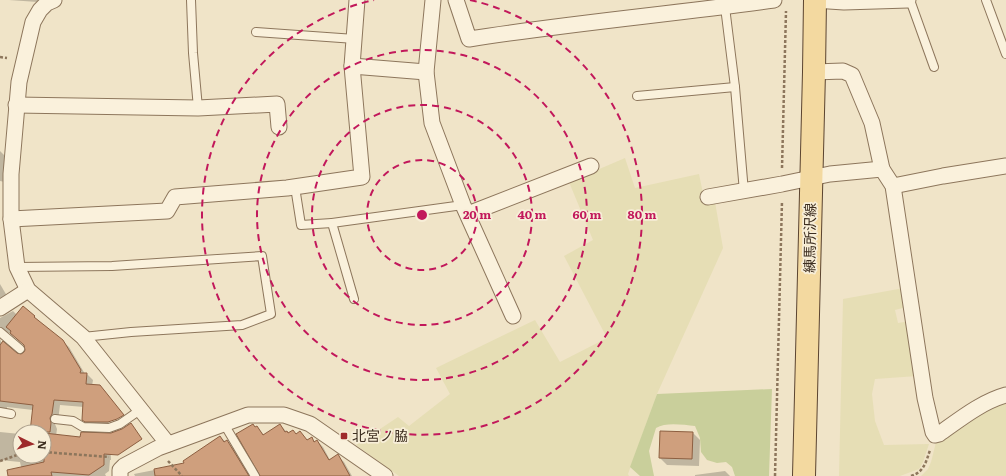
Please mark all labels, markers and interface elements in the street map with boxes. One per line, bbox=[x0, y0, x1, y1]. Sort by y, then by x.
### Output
street label: 練馬所沢線 bbox=[798, 203, 820, 273]
text: 20 m bbox=[463, 205, 491, 223]
text: 40 m bbox=[518, 205, 547, 223]
text: 60 m bbox=[573, 205, 601, 223]
text: 80 m bbox=[628, 205, 656, 223]
centre of rings bbox=[415, 208, 429, 222]
north arrow bbox=[12, 424, 52, 464]
place label: 北宮ノ脇 bbox=[352, 425, 408, 445]
marker: 北宮ノ脇 bbox=[339, 431, 349, 441]
text: N bbox=[35, 440, 51, 450]

